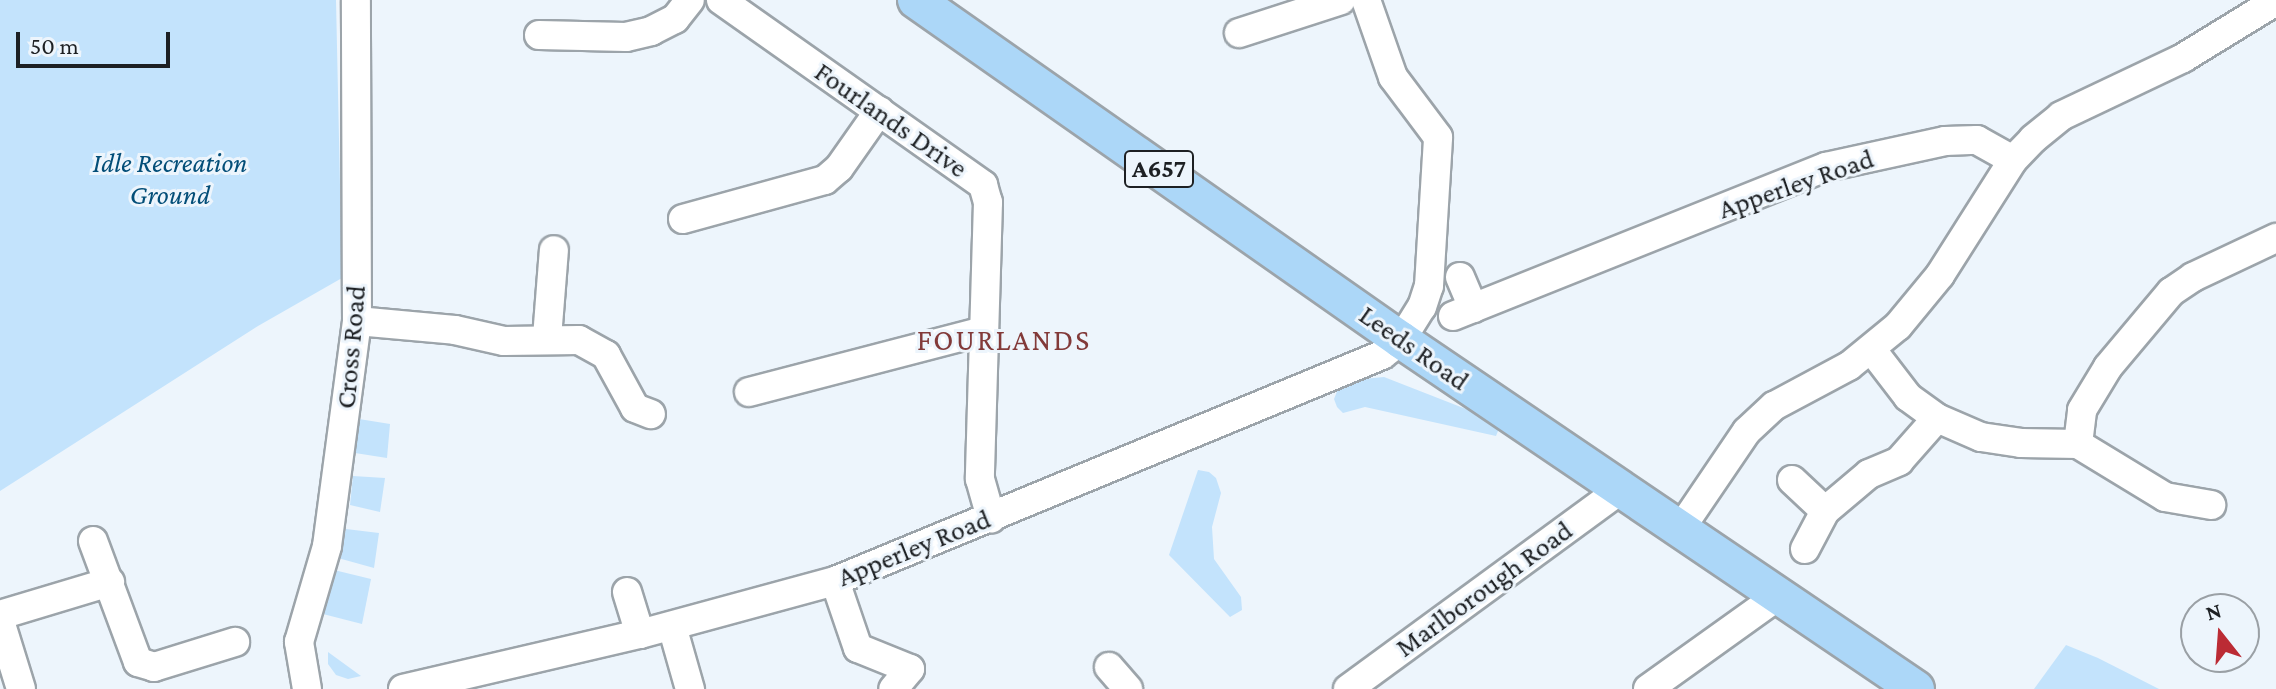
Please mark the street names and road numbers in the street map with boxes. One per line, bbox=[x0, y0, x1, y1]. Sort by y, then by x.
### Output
street label: Fourlands Drive bbox=[808, 55, 974, 185]
street label: Apperley Road bbox=[1714, 142, 1878, 226]
road number: A657 bbox=[1123, 147, 1195, 191]
street label: Cross Road bbox=[329, 284, 373, 410]
street label: Leeds Road bbox=[1353, 298, 1475, 398]
street label: Apperley Road bbox=[833, 502, 995, 594]
street label: Marlborough Road bbox=[1389, 514, 1579, 664]

